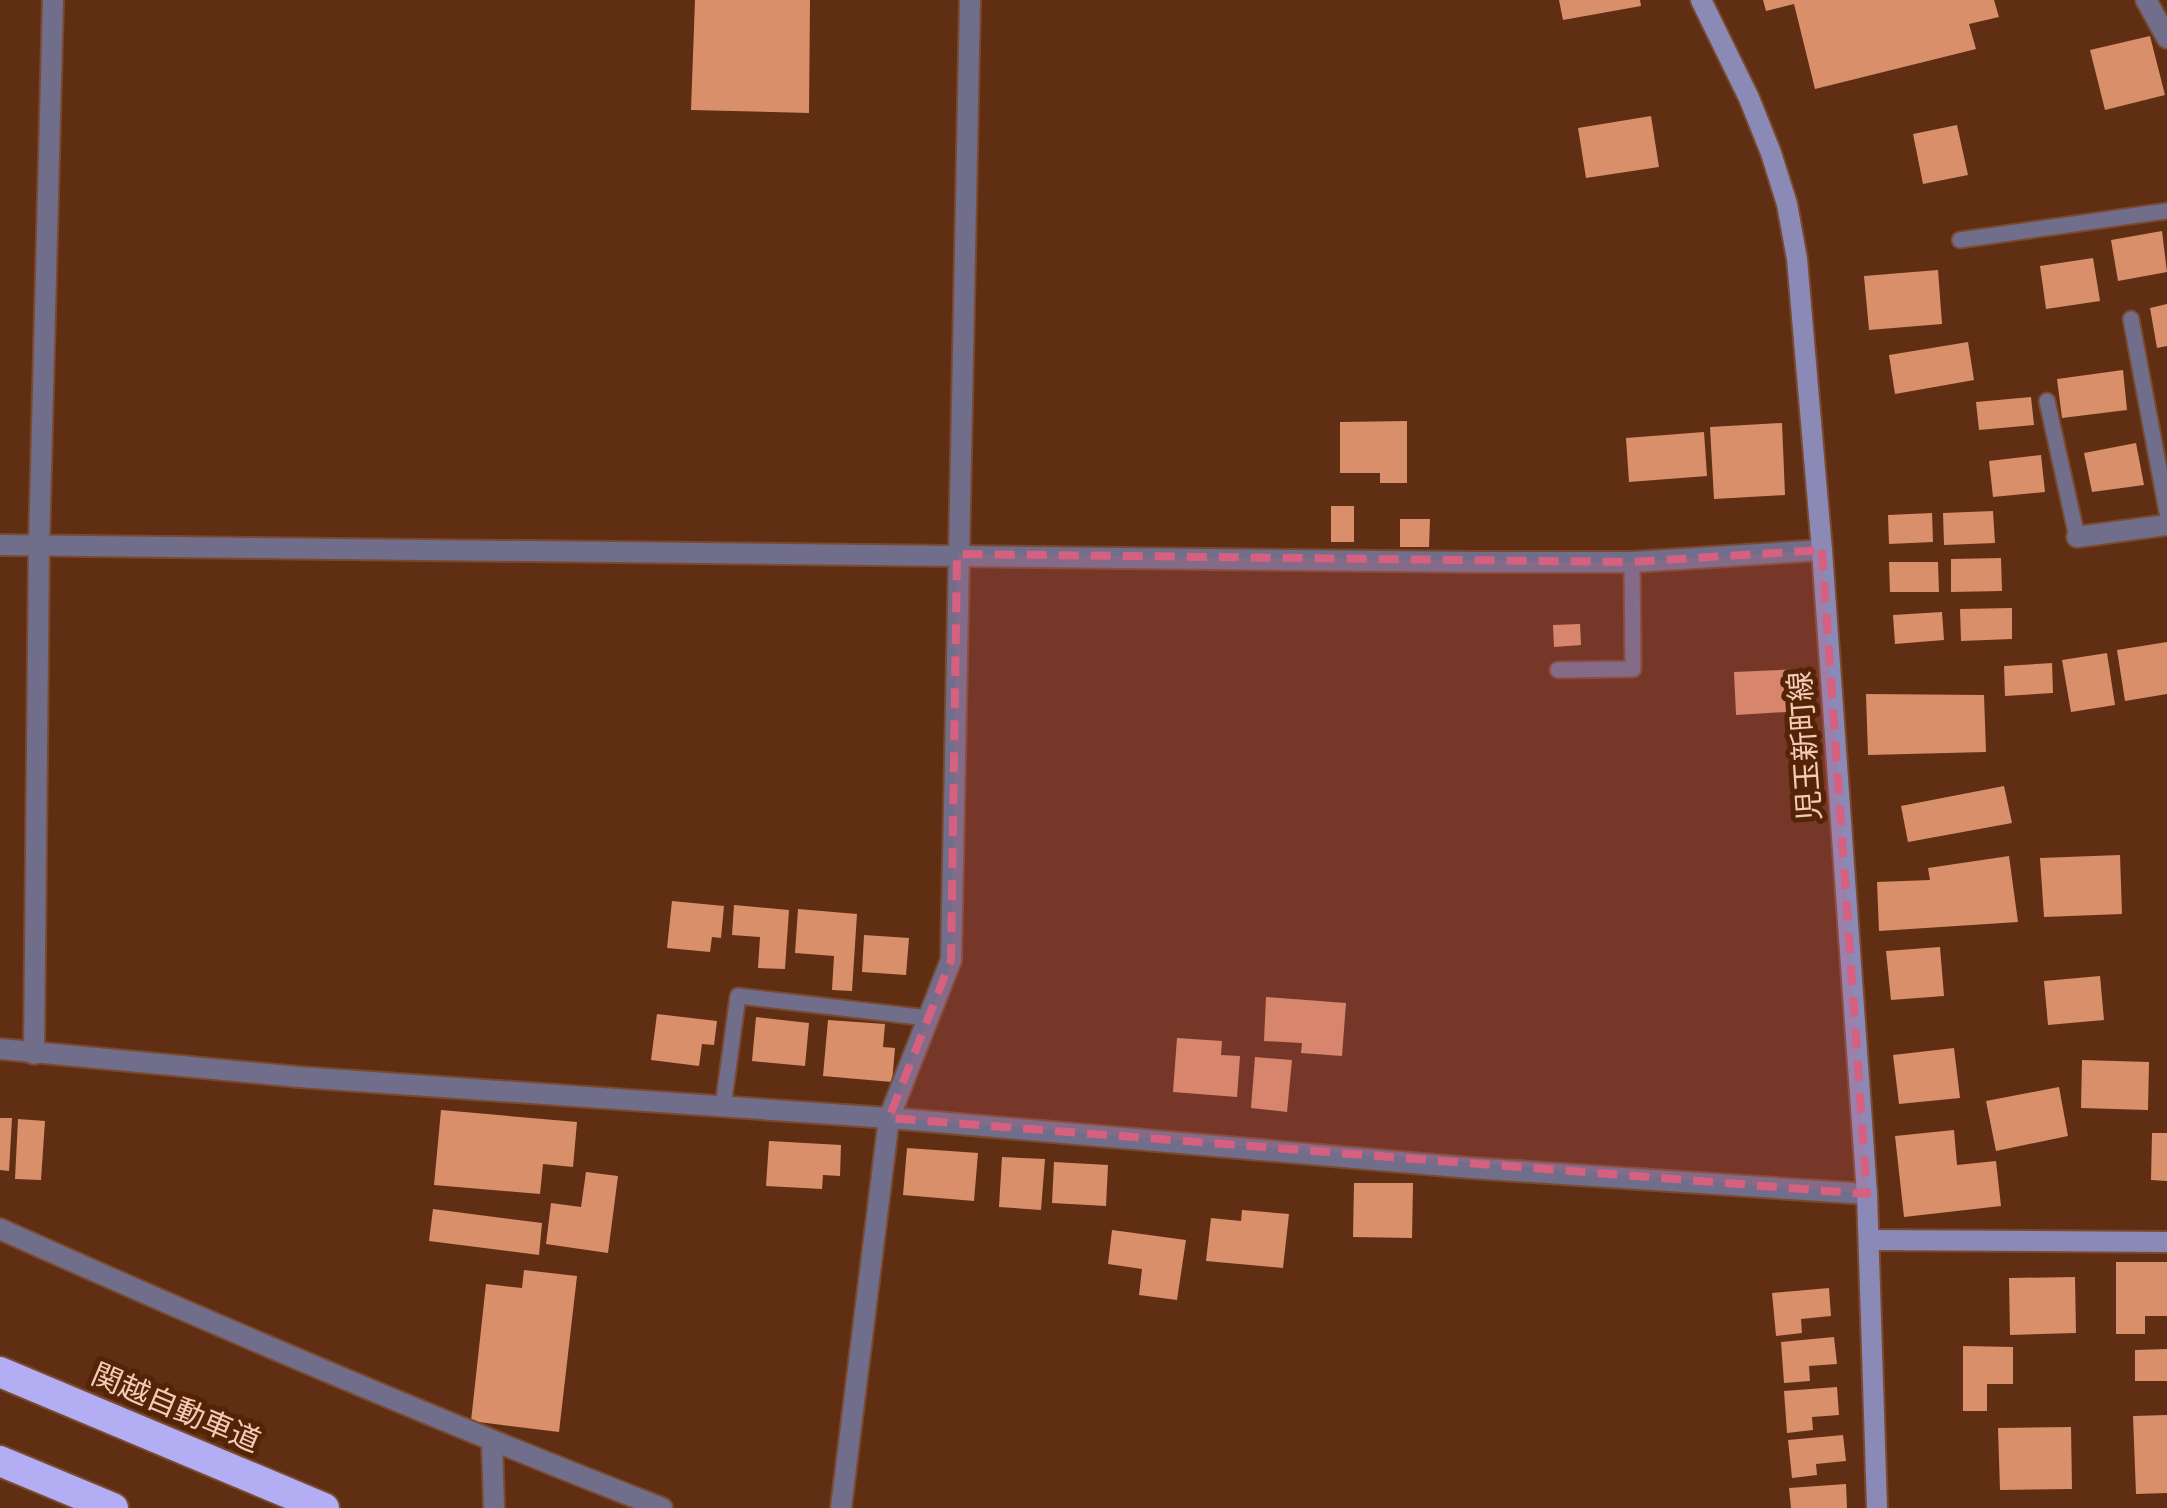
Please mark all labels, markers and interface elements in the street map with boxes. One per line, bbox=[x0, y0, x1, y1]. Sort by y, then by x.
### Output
street label: 児玉新町線 bbox=[1779, 670, 1828, 822]
street label: 関越自動車道 bbox=[86, 1354, 267, 1460]

